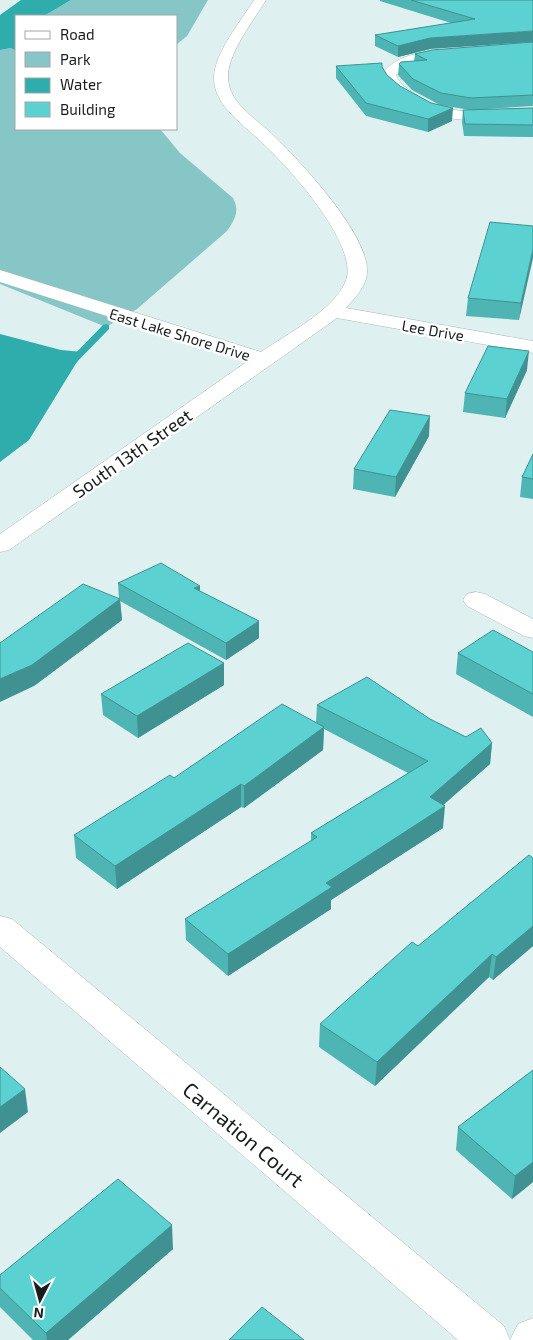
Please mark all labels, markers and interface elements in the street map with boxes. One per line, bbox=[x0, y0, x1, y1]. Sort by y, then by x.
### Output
legend bbox=[15, 15, 178, 130]
text: Road bbox=[60, 25, 95, 43]
text: Park bbox=[60, 50, 91, 68]
text: Water bbox=[60, 75, 102, 93]
text: Building bbox=[60, 100, 116, 118]
street label: East Lake Shore Drive bbox=[107, 304, 253, 364]
street label: Lee Drive bbox=[401, 316, 465, 344]
street label: South 13th Street bbox=[68, 404, 196, 502]
street label: Carnation Court bbox=[179, 1076, 309, 1192]
north arrow bbox=[15, 1275, 65, 1325]
text: N bbox=[33, 1304, 45, 1322]

